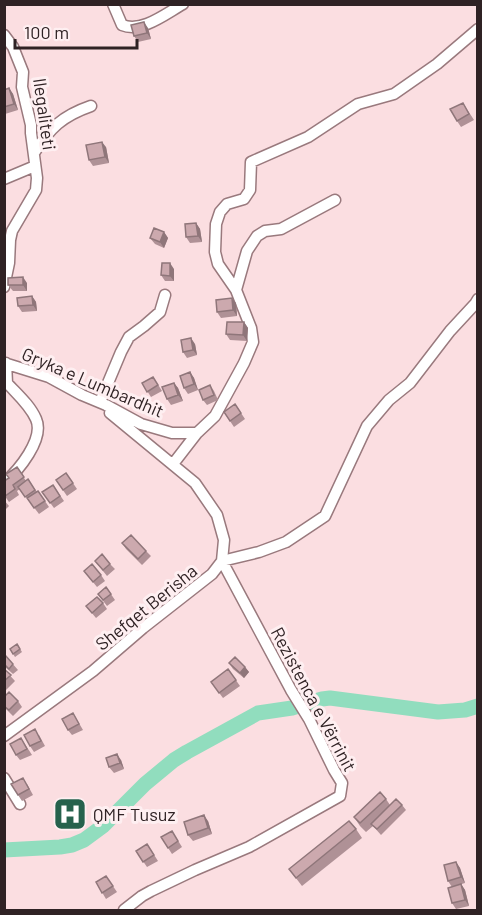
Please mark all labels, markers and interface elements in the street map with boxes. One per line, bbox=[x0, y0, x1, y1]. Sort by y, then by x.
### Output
scale bar bbox=[15, 12, 136, 50]
text: 100 m bbox=[24, 21, 69, 43]
street label: Ilegaliteti bbox=[29, 76, 61, 152]
street label: Gryka e Lumbardhit bbox=[19, 342, 167, 422]
street label: Shefqet Berisha bbox=[91, 559, 201, 655]
street label: Rezistenca e Vërrinit bbox=[267, 623, 361, 775]
hospital icon: QMF Tusuz bbox=[52, 796, 88, 832]
place label: QMF Tusuz bbox=[93, 803, 176, 825]

